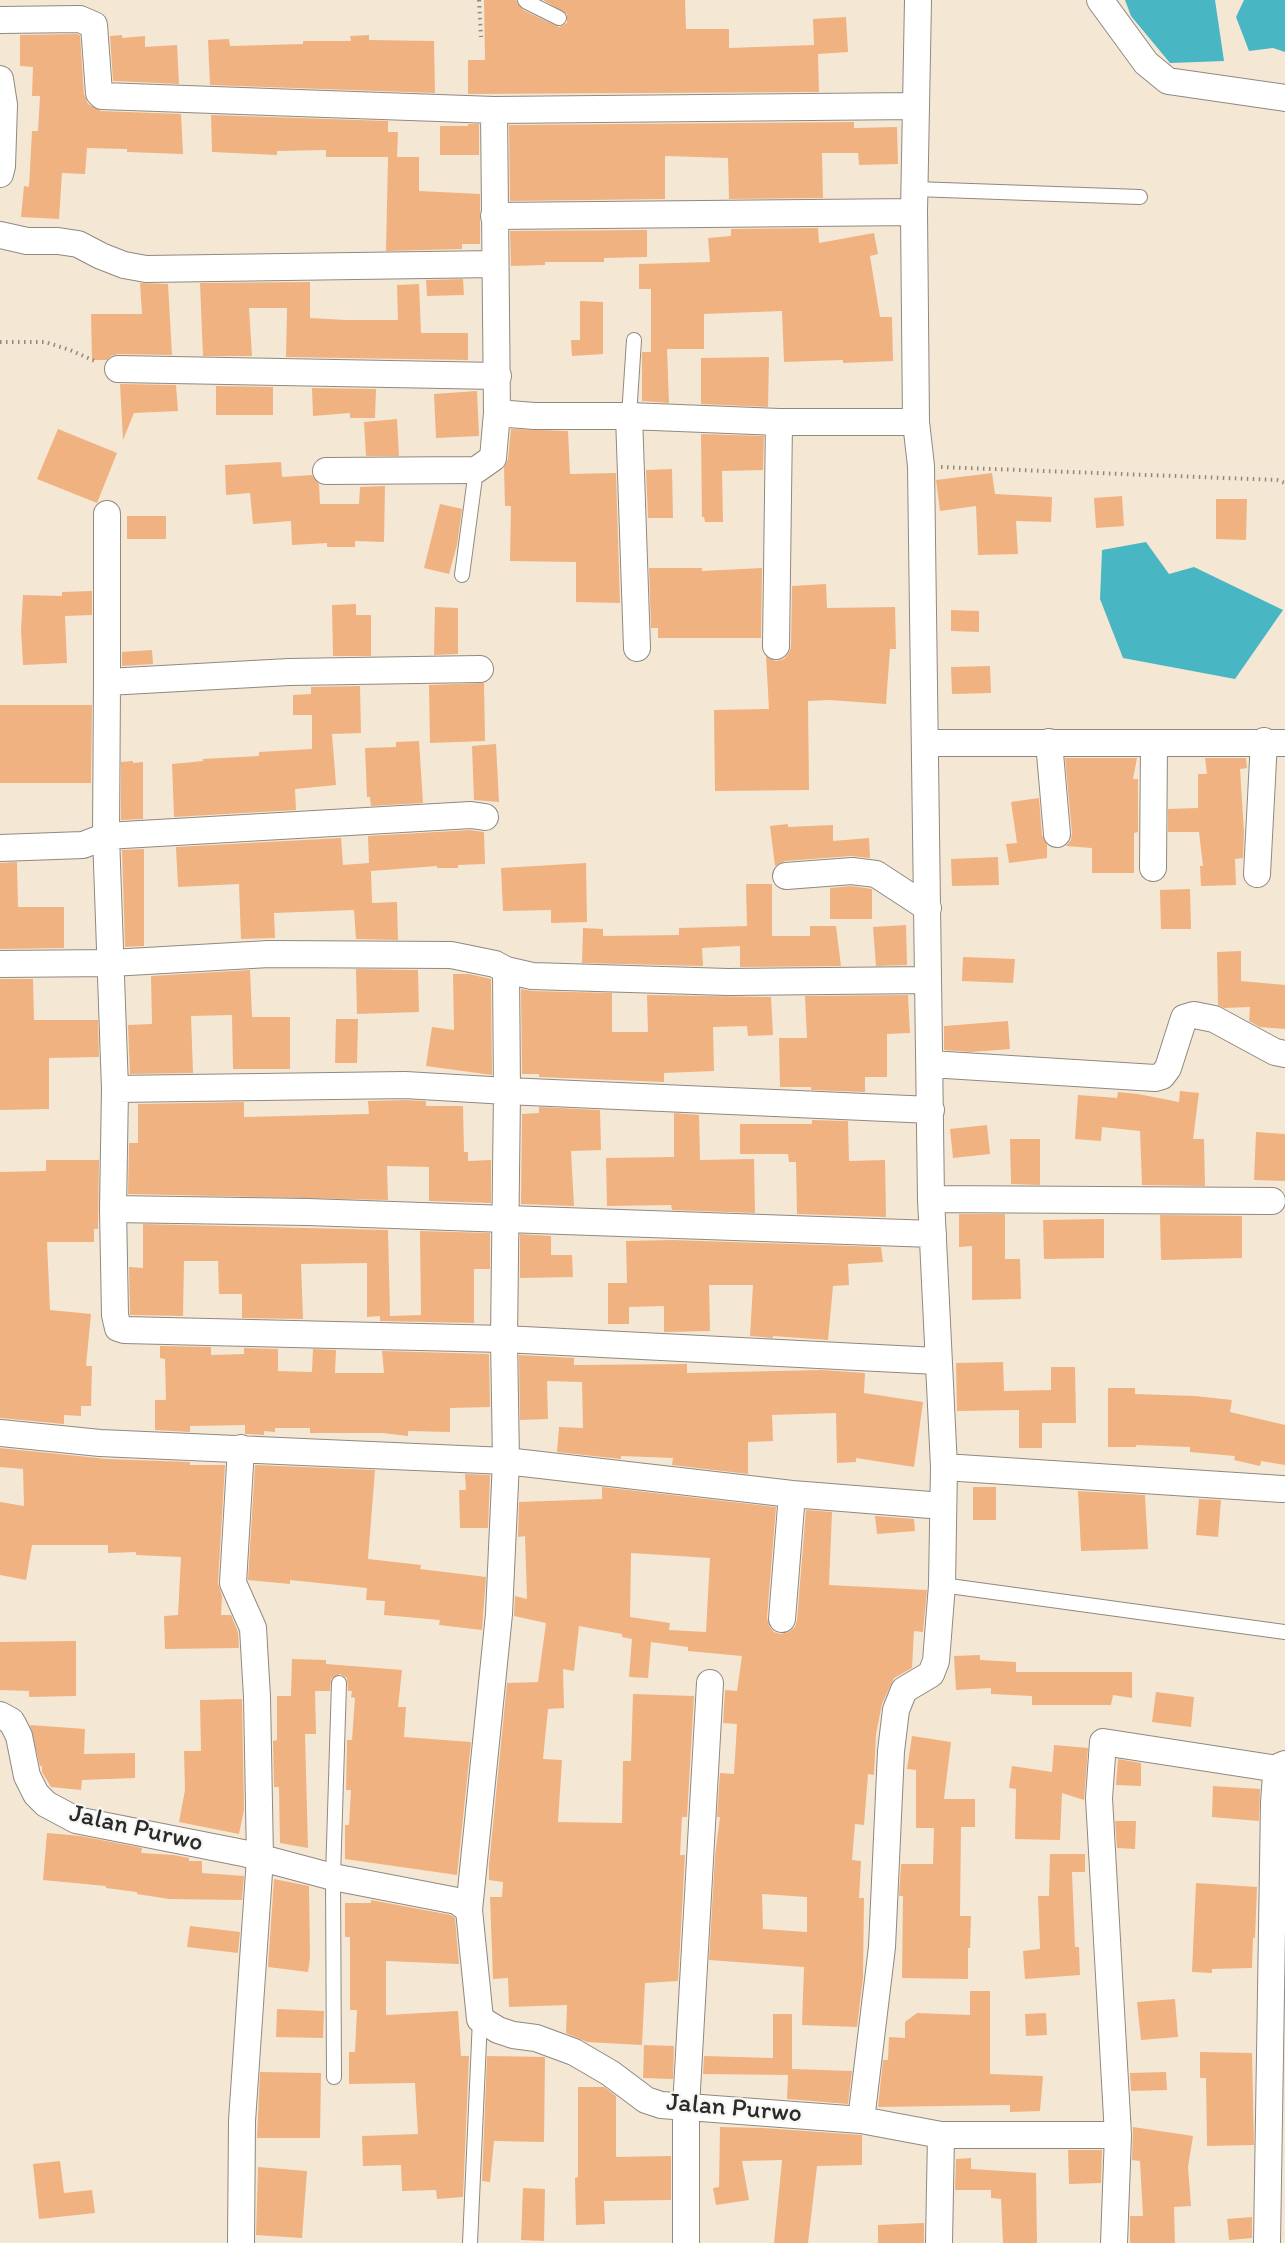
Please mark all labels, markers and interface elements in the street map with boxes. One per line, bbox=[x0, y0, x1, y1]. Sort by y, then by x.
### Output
street label: Jalan Purwo bbox=[66, 1799, 206, 1859]
street label: Jalan Purwo bbox=[665, 2088, 803, 2130]

